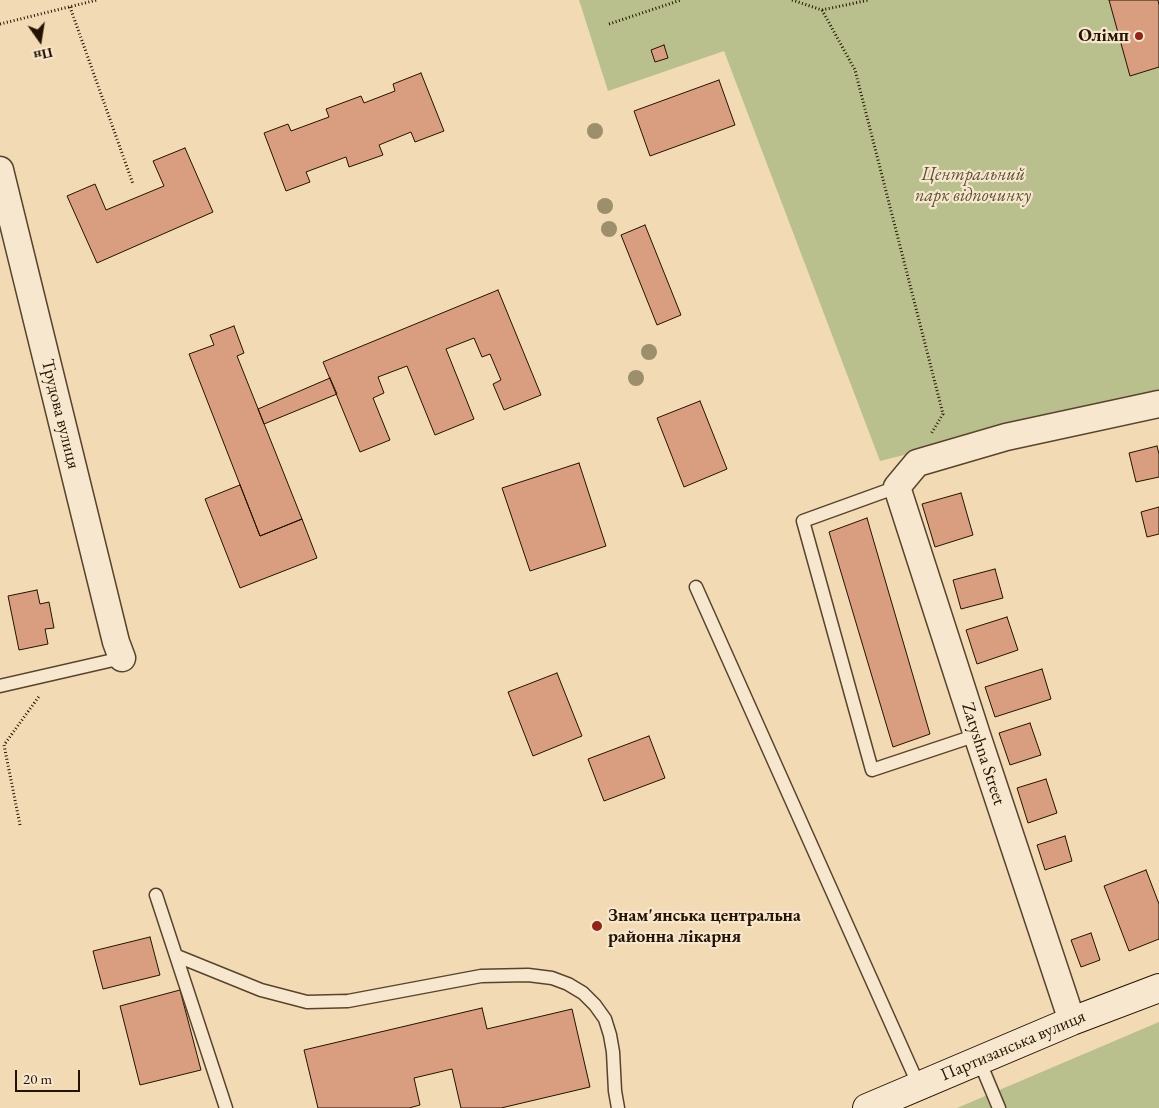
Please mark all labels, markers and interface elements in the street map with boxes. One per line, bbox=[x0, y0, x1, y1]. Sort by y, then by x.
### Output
north arrow bbox=[15, 15, 65, 65]
place label: Олімп bbox=[1078, 25, 1129, 47]
marker: Олімп bbox=[1133, 30, 1145, 42]
text: Пн bbox=[32, 44, 55, 66]
park label: Центральний парк відпочинку bbox=[915, 164, 1031, 206]
street label: Трудова вулиця bbox=[36, 357, 84, 471]
street label: Zatyshna Street bbox=[956, 700, 1010, 808]
place label: Знам'янська центральна районна лікарня bbox=[608, 905, 801, 948]
marker: Знам'янська центральна районна лікарня bbox=[590, 919, 604, 933]
street label: Партизанська вулиця bbox=[937, 1006, 1089, 1086]
scale bar bbox=[18, 1060, 82, 1092]
text: 20 m bbox=[23, 1069, 52, 1088]

